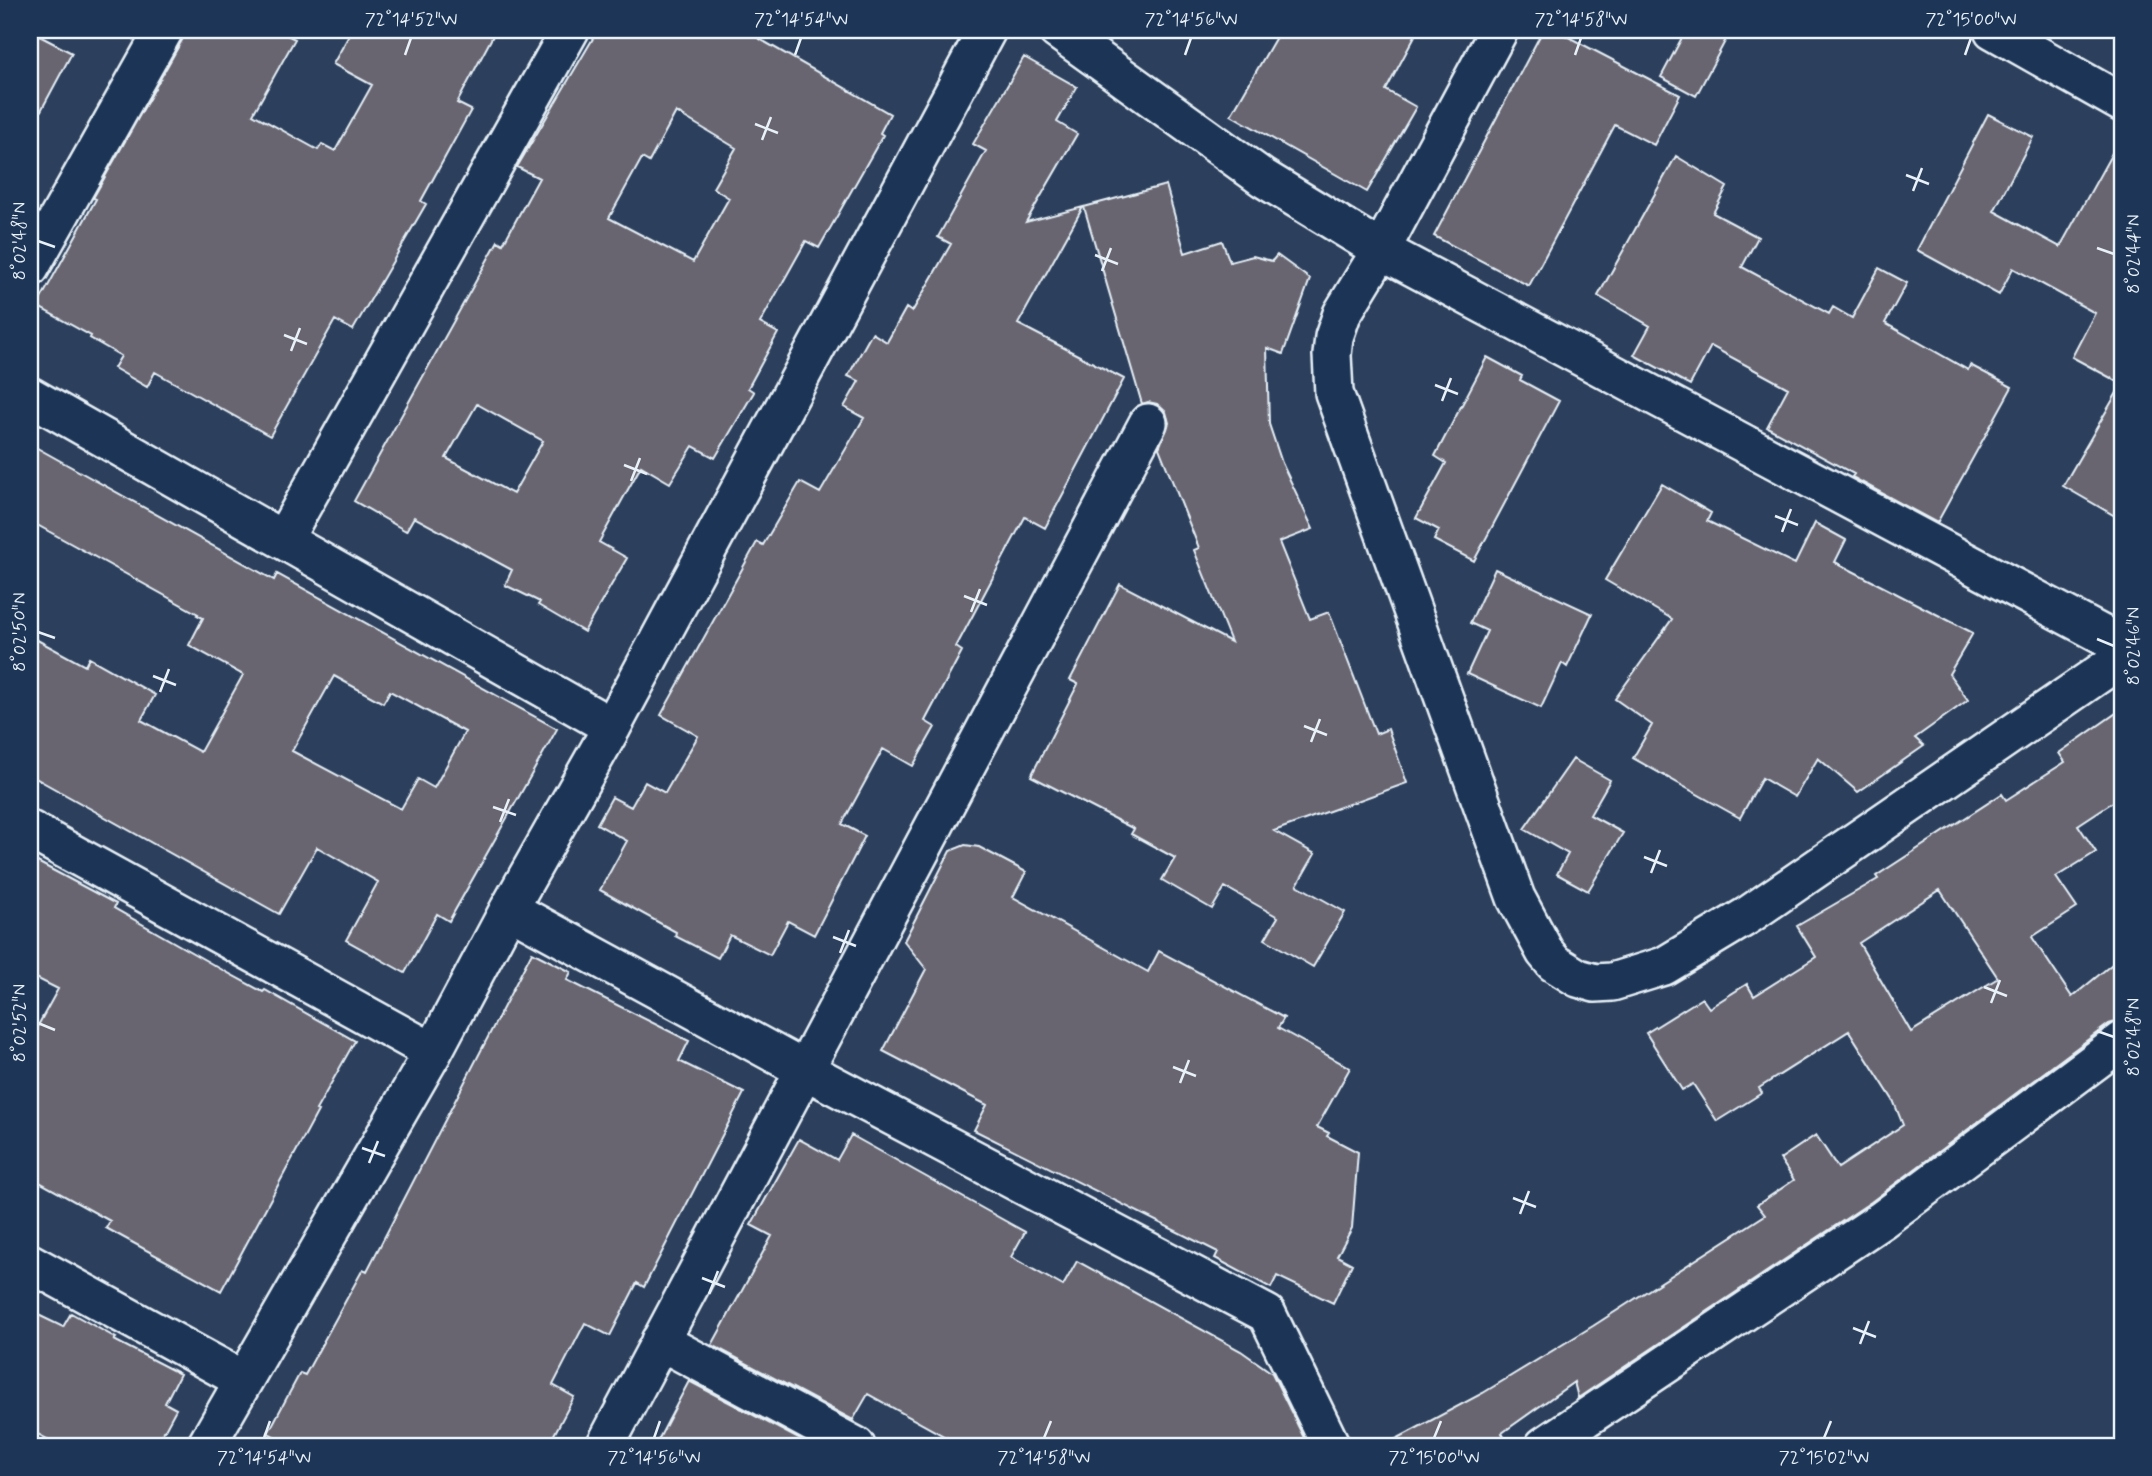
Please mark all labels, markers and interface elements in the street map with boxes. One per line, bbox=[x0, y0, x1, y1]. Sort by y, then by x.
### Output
text: 72°14'52"W bbox=[365, 8, 457, 32]
text: 72°14'54"W bbox=[754, 8, 848, 32]
text: 72°14'56"W bbox=[1145, 8, 1237, 32]
text: 72°14'58"W bbox=[1535, 8, 1627, 32]
text: 72°15'00"W bbox=[1925, 8, 2017, 32]
text: 8°02'48"N bbox=[8, 202, 32, 280]
text: 8°02'44"N bbox=[2122, 214, 2146, 294]
text: 8°02'50"N bbox=[8, 592, 32, 672]
text: 8°02'46"N bbox=[2122, 607, 2146, 685]
text: 8°02'52"N bbox=[8, 984, 32, 1062]
text: 8°02'48"N bbox=[2122, 998, 2146, 1076]
text: 72°14'54"W bbox=[217, 1446, 311, 1470]
text: 72°14'56"W bbox=[608, 1446, 700, 1470]
text: 72°14'58"W bbox=[998, 1446, 1090, 1470]
text: 72°15'00"W bbox=[1388, 1446, 1480, 1470]
text: 72°15'02"W bbox=[1779, 1446, 1869, 1470]

